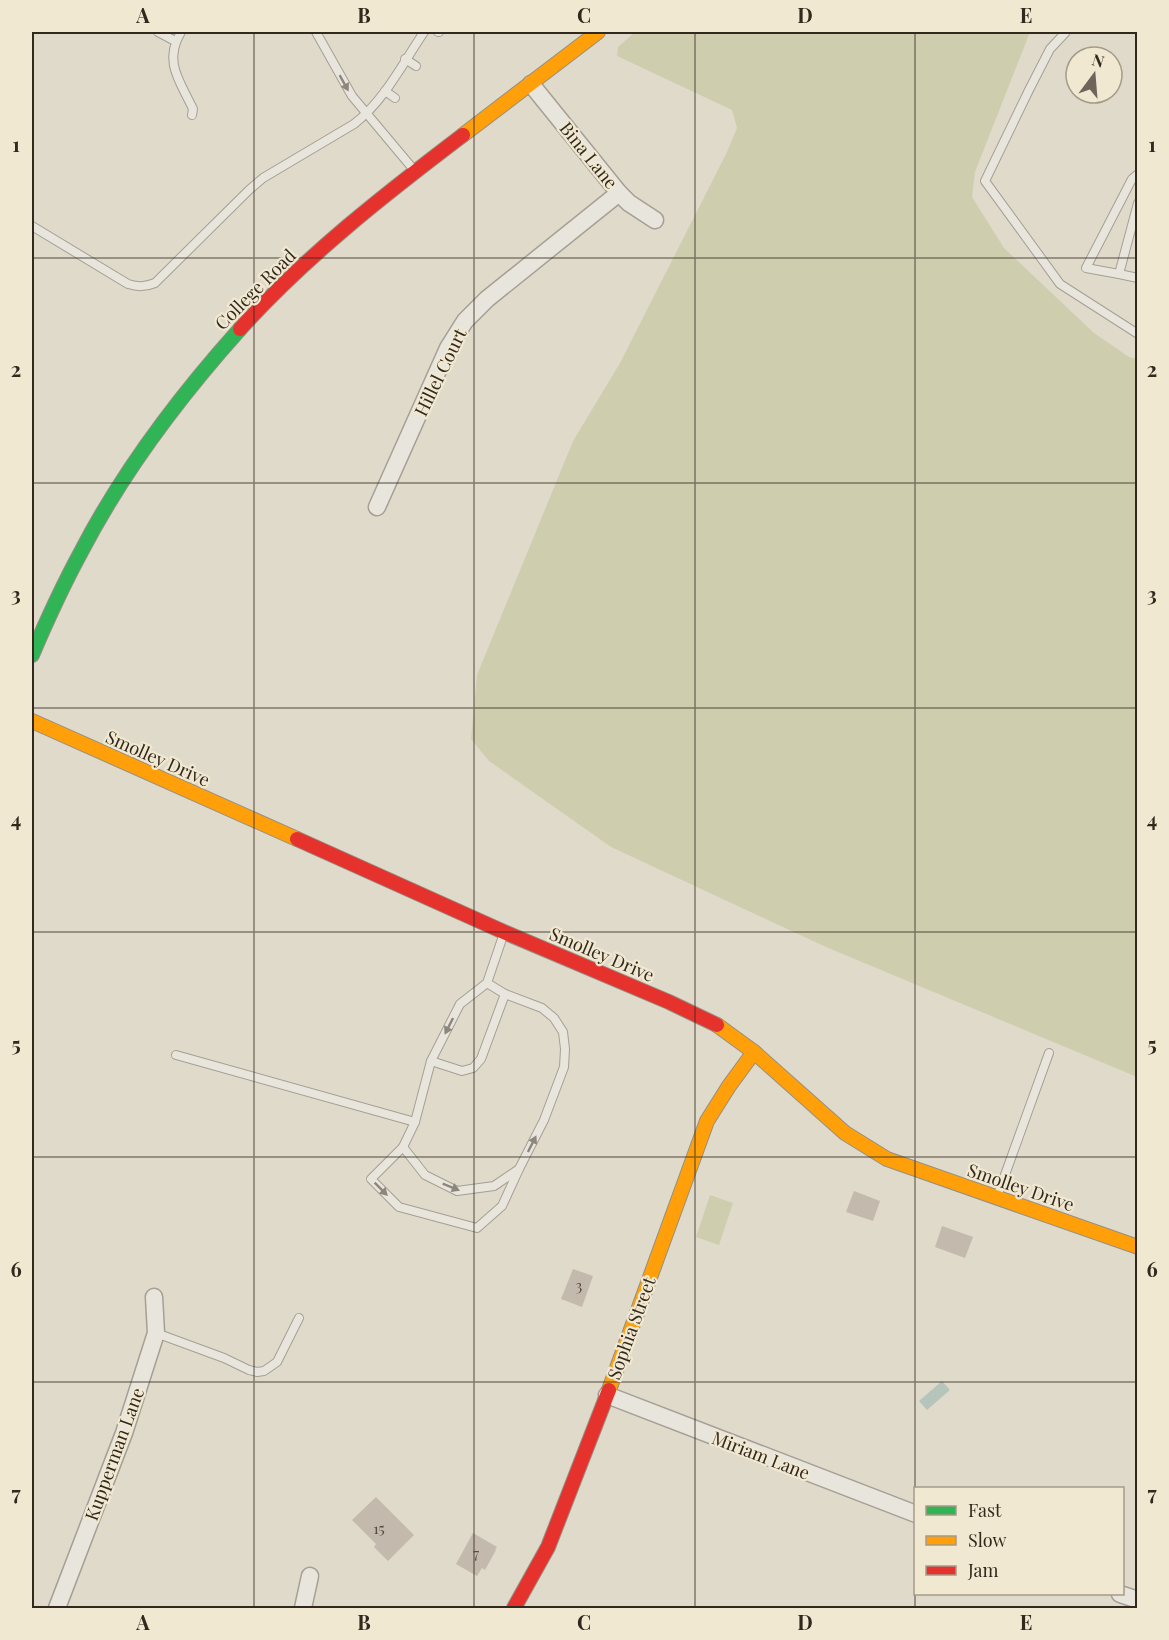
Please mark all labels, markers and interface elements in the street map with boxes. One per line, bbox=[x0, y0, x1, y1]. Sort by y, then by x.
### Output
text: A bbox=[135, 1, 150, 28]
text: B bbox=[357, 1, 371, 28]
text: C bbox=[577, 1, 591, 28]
text: D bbox=[797, 1, 813, 28]
text: E bbox=[1020, 1, 1032, 28]
north arrow bbox=[1064, 45, 1124, 105]
text: N bbox=[1090, 48, 1107, 72]
one-way arrow bbox=[339, 74, 349, 91]
street label: Bina Lane bbox=[555, 116, 623, 194]
text: 1 bbox=[12, 130, 20, 157]
text: 1 bbox=[1148, 130, 1156, 157]
street label: College Road bbox=[209, 243, 301, 335]
street label: Hillel Court bbox=[408, 324, 472, 420]
text: 2 bbox=[11, 355, 21, 382]
text: 2 bbox=[1147, 355, 1157, 382]
text: 3 bbox=[11, 580, 21, 607]
text: 3 bbox=[1147, 580, 1157, 607]
street label: Smolley Drive bbox=[102, 724, 214, 792]
text: 4 bbox=[11, 805, 21, 832]
text: 4 bbox=[1147, 805, 1157, 832]
street label: Smolley Drive bbox=[546, 921, 658, 987]
one-way arrow bbox=[444, 1018, 454, 1035]
text: 5 bbox=[11, 1030, 21, 1057]
text: 5 bbox=[1147, 1030, 1157, 1057]
one-way arrow bbox=[527, 1136, 537, 1153]
street label: Smolley Drive bbox=[964, 1157, 1078, 1217]
one-way arrow bbox=[373, 1181, 387, 1195]
one-way arrow bbox=[442, 1183, 460, 1192]
text: 6 bbox=[10, 1255, 22, 1282]
text: 6 bbox=[1146, 1255, 1158, 1282]
street label: Sophia Street bbox=[601, 1273, 661, 1383]
house number: 3 bbox=[576, 1275, 583, 1295]
street label: Kupperman Lane bbox=[79, 1384, 149, 1524]
street label: Miriam Lane bbox=[709, 1425, 813, 1485]
text: 7 bbox=[11, 1479, 21, 1506]
text: 7 bbox=[1147, 1479, 1157, 1506]
legend bbox=[914, 1487, 1124, 1595]
text: Fast bbox=[968, 1498, 1002, 1522]
house number: 15 bbox=[373, 1518, 385, 1538]
text: Slow bbox=[968, 1528, 1006, 1552]
house number: 7 bbox=[473, 1543, 479, 1563]
text: Jam bbox=[967, 1558, 998, 1582]
text: A bbox=[135, 1608, 150, 1635]
text: B bbox=[357, 1608, 371, 1635]
text: C bbox=[577, 1608, 591, 1635]
text: D bbox=[797, 1608, 813, 1635]
text: E bbox=[1020, 1608, 1032, 1635]

